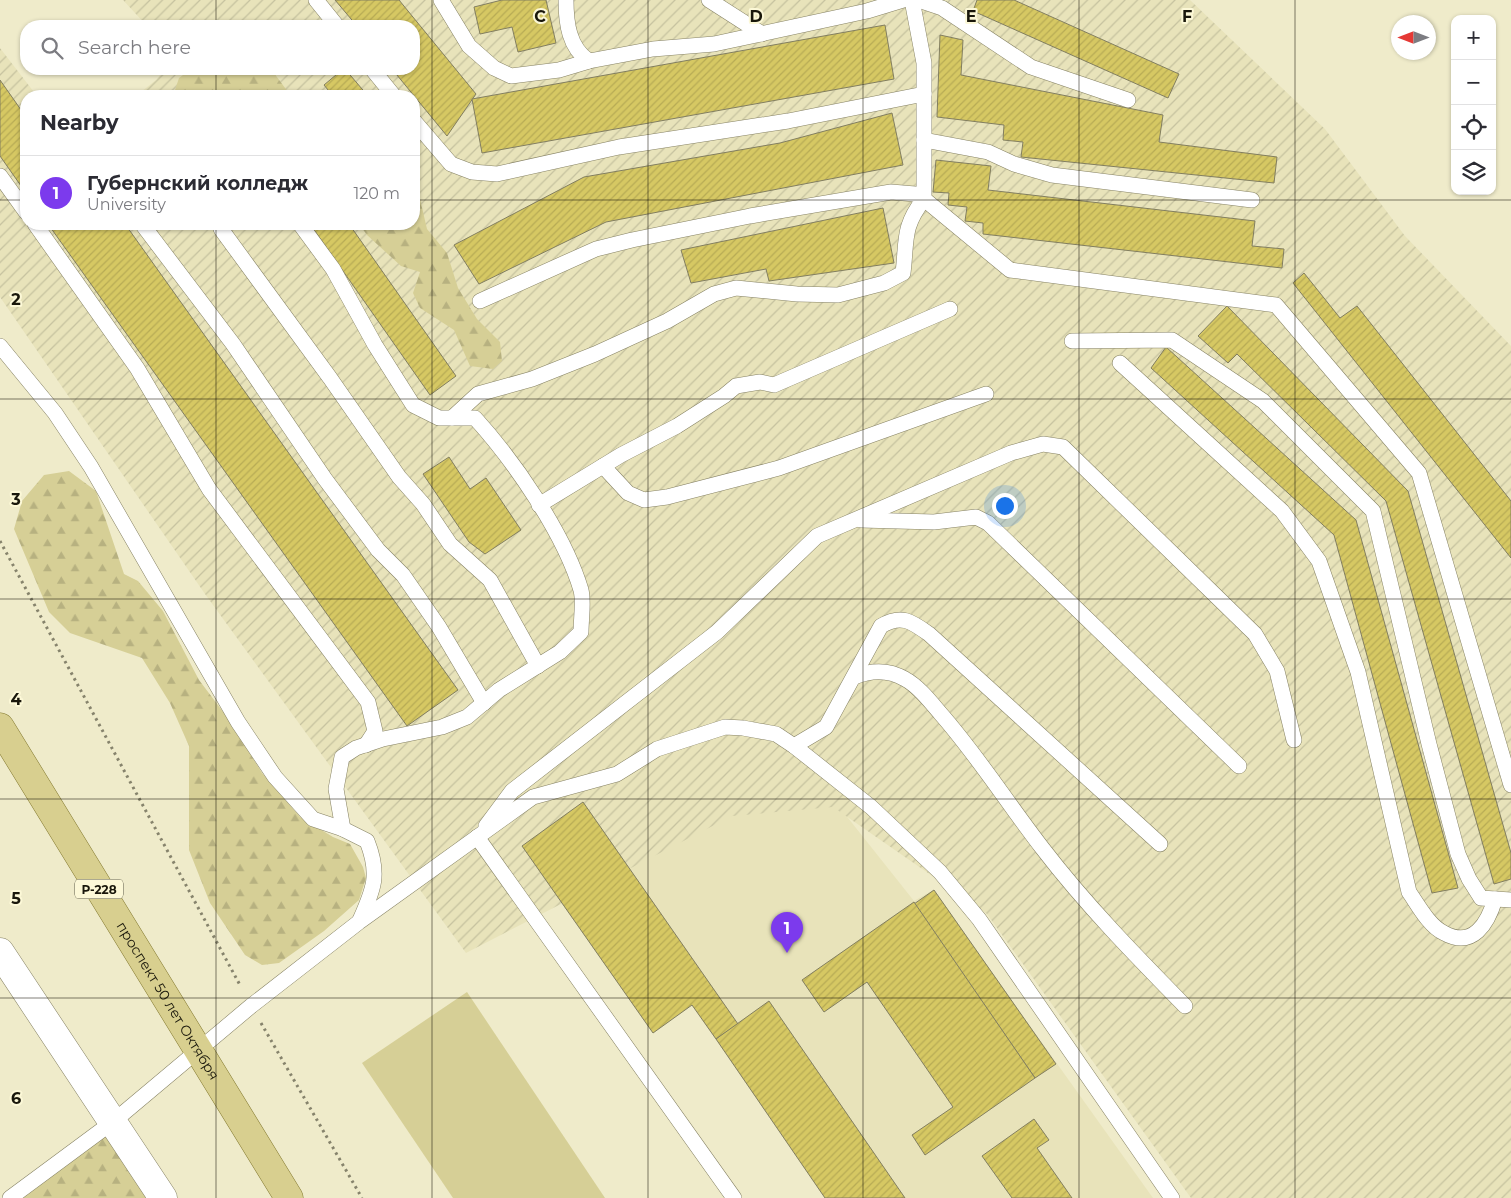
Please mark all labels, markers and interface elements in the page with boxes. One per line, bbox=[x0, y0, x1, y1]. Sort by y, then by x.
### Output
text: C bbox=[534, 7, 546, 26]
text: D bbox=[749, 7, 763, 26]
text: E bbox=[966, 7, 976, 26]
text: F bbox=[1182, 7, 1192, 26]
north arrow bbox=[1391, 15, 1436, 60]
map controls bbox=[1451, 15, 1496, 195]
button: + bbox=[1451, 15, 1496, 60]
search box bbox=[20, 20, 420, 75]
icon: search bbox=[38, 34, 66, 62]
text: Search here bbox=[78, 36, 191, 59]
button: − bbox=[1451, 60, 1496, 105]
button: locate bbox=[1451, 105, 1496, 150]
text: Nearby bbox=[40, 110, 119, 135]
button: layers bbox=[1451, 150, 1496, 195]
text: Губернский колледж bbox=[87, 172, 308, 195]
text: 1 bbox=[53, 184, 59, 203]
text: 120 m bbox=[353, 184, 400, 203]
text: University bbox=[87, 195, 166, 214]
text: 2 bbox=[11, 290, 21, 309]
text: 3 bbox=[10, 490, 21, 509]
your location bbox=[992, 493, 1018, 519]
text: 4 bbox=[10, 690, 22, 709]
road number: Р-228 bbox=[75, 880, 123, 899]
text: 5 bbox=[11, 889, 21, 908]
pin: 1 bbox=[771, 912, 803, 953]
street label: проспект 50 лет Октября bbox=[112, 918, 223, 1083]
text: 6 bbox=[11, 1089, 21, 1108]

